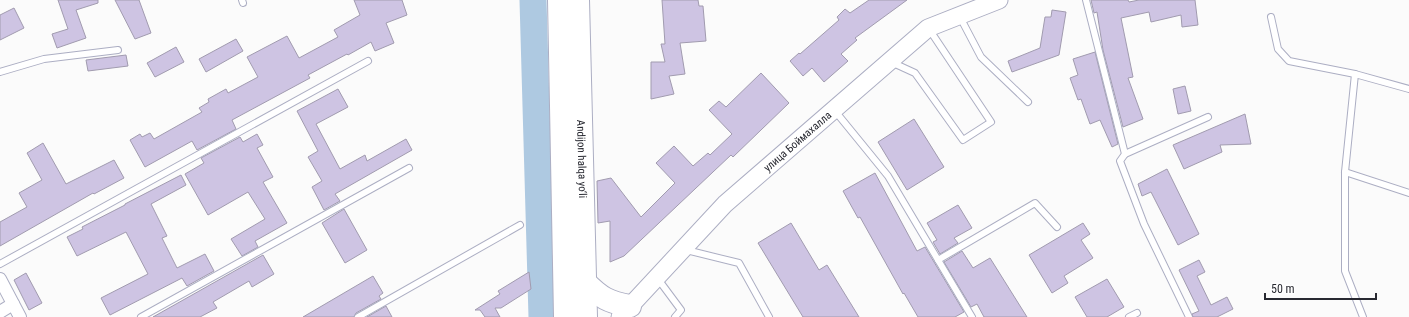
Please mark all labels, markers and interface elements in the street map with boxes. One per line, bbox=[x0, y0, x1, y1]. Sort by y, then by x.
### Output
street label: улица Боймахалла bbox=[761, 109, 834, 175]
street label: Andijon halqa yo‘li bbox=[574, 120, 589, 198]
scale bar bbox=[1265, 275, 1376, 301]
text: 50 m bbox=[1271, 282, 1295, 296]

